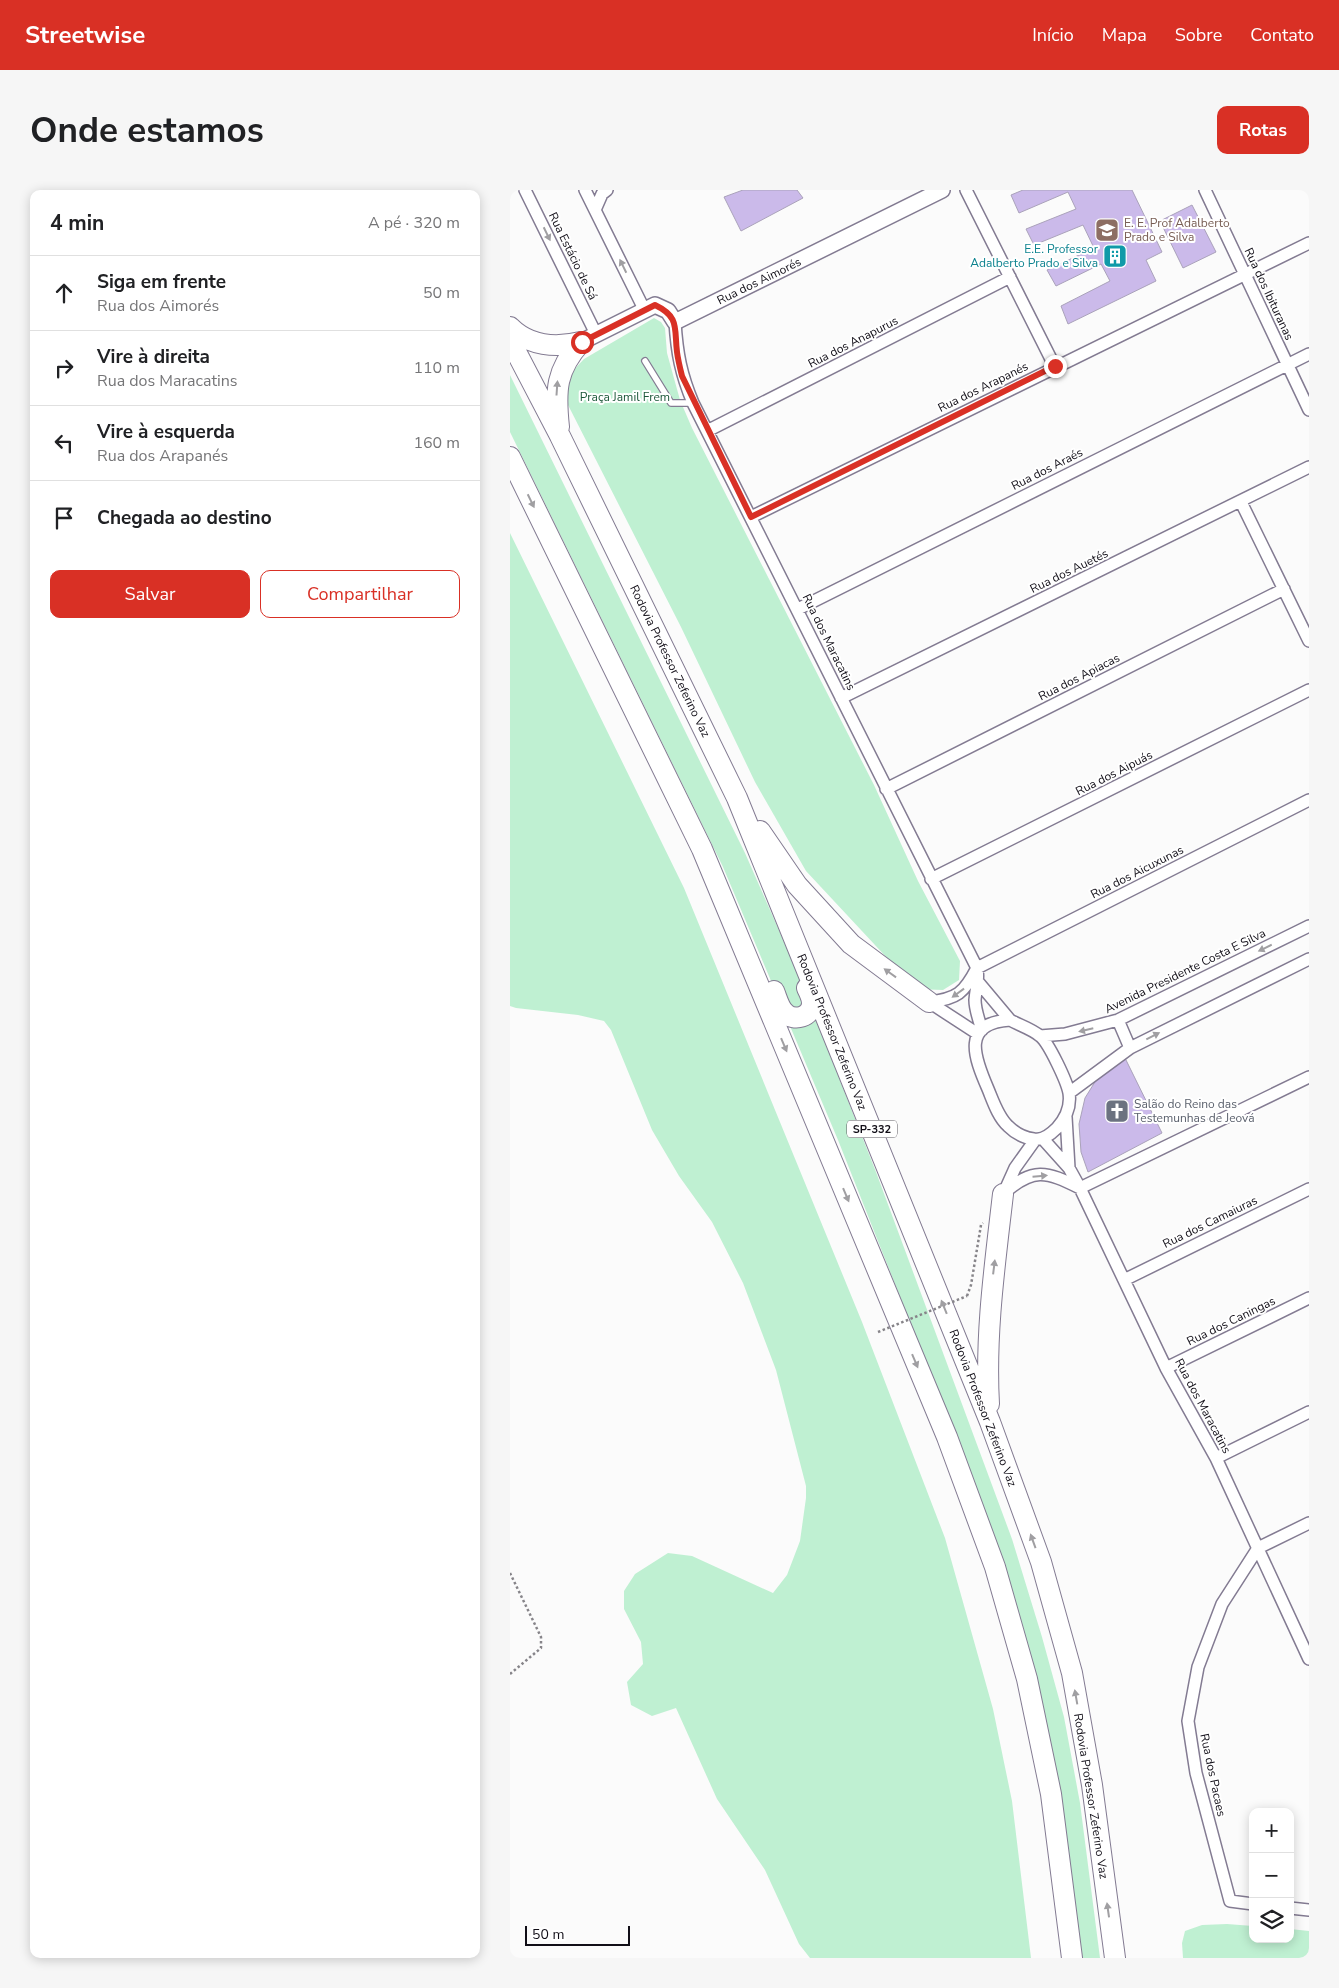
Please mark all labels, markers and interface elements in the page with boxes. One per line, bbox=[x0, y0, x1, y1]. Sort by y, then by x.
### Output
text: Streetwise bbox=[25, 19, 145, 51]
text: Início bbox=[1032, 23, 1074, 47]
text: Mapa bbox=[1102, 23, 1147, 47]
text: Sobre bbox=[1175, 23, 1222, 47]
text: Contato bbox=[1250, 23, 1314, 47]
button: Rotas bbox=[1217, 106, 1309, 154]
text: Onde estamos bbox=[30, 107, 264, 154]
text: 4 min bbox=[50, 209, 104, 237]
street label: Rua Estácio de Sá bbox=[545, 209, 601, 303]
text: A pé · 320 m bbox=[368, 212, 460, 234]
place label: E. E. Prof Adalberto Prado e Silva bbox=[1124, 215, 1230, 245]
school or university icon: E. E. Prof Adalberto Prado e Silva bbox=[1094, 217, 1120, 243]
one-way arrow bbox=[543, 227, 551, 241]
place label: E.E. Professor Adalberto Prado e Silva bbox=[970, 241, 1099, 271]
building icon: E.E. Professor Adalberto Prado e Silva bbox=[1102, 243, 1128, 269]
street label: Rua dos Ibituranas bbox=[1241, 245, 1297, 343]
street label: Rua dos Aimorés bbox=[714, 254, 804, 308]
one-way arrow bbox=[618, 258, 627, 273]
text: Siga em frente bbox=[97, 269, 226, 295]
icon: ahead bbox=[50, 279, 78, 307]
text: 50 m bbox=[423, 282, 460, 304]
text: Rua dos Aimorés bbox=[97, 295, 219, 317]
street label: Rua dos Anapurus bbox=[805, 312, 901, 372]
route start bbox=[571, 331, 594, 354]
text: Vire à direita bbox=[97, 344, 210, 370]
icon: right bbox=[50, 354, 78, 382]
route end bbox=[1044, 355, 1067, 378]
text: 110 m bbox=[413, 357, 460, 379]
street label: Rua dos Arapanés bbox=[935, 358, 1031, 416]
text: Rua dos Maracatins bbox=[97, 370, 238, 392]
one-way arrow bbox=[554, 379, 562, 395]
park label: Praça Jamil Frem bbox=[580, 389, 670, 405]
text: Vire à esquerda bbox=[97, 419, 235, 445]
icon: left bbox=[50, 429, 78, 457]
text: 160 m bbox=[413, 432, 460, 454]
street label: Rua dos Araés bbox=[1009, 444, 1086, 494]
text: Rua dos Arapanés bbox=[97, 445, 228, 467]
one-way arrow bbox=[528, 494, 536, 508]
icon: arrive bbox=[50, 504, 78, 532]
text: Chegada ao destino bbox=[97, 505, 272, 531]
street label: Rua dos Auetés bbox=[1027, 545, 1111, 597]
button: Salvar bbox=[50, 570, 250, 618]
button: Compartilhar bbox=[260, 570, 460, 618]
street label: Rodovia Professor Zeferino Vaz bbox=[626, 582, 714, 740]
street label: Rua dos Maracatins bbox=[799, 591, 859, 693]
street label: Rua dos Apiacas bbox=[1036, 650, 1123, 704]
street label: Rua dos Aipuás bbox=[1073, 747, 1155, 799]
street label: Rua dos Aicuxunas bbox=[1088, 841, 1187, 902]
street label: Avenida Presidente Costa E Silva bbox=[1102, 925, 1268, 1017]
one-way arrow bbox=[1258, 944, 1272, 952]
street label: Rodovia Professor Zeferino Vaz bbox=[793, 951, 871, 1113]
one-way arrow bbox=[884, 967, 897, 978]
one-way arrow bbox=[951, 988, 965, 998]
one-way arrow bbox=[1079, 1026, 1094, 1034]
one-way arrow bbox=[1145, 1032, 1160, 1040]
one-way arrow bbox=[780, 1038, 788, 1052]
place label: Salão do Reino das Testemunhas de Jeová bbox=[1134, 1096, 1255, 1126]
church icon: Salão do Reino das Testemunhas de Jeová bbox=[1104, 1098, 1130, 1124]
road number: SP-332 bbox=[847, 1121, 897, 1138]
one-way arrow bbox=[1033, 1171, 1049, 1179]
one-way arrow bbox=[842, 1188, 850, 1203]
street label: Rua dos Camaiuras bbox=[1160, 1192, 1260, 1252]
one-way arrow bbox=[990, 1258, 998, 1274]
street label: Rua dos Caningas bbox=[1184, 1293, 1278, 1349]
one-way arrow bbox=[940, 1299, 948, 1314]
street label: Rodovia Professor Zeferino Vaz bbox=[946, 1327, 1021, 1489]
one-way arrow bbox=[912, 1354, 920, 1368]
street label: Rua dos Maracatins bbox=[1171, 1356, 1235, 1456]
one-way arrow bbox=[1029, 1533, 1036, 1548]
one-way arrow bbox=[1072, 1689, 1080, 1705]
street label: Rodovia Professor Zeferino Vaz bbox=[1070, 1712, 1112, 1880]
street label: Rua dos Pacaes bbox=[1196, 1732, 1230, 1818]
map controls bbox=[1249, 1808, 1294, 1943]
button: + bbox=[1249, 1808, 1294, 1853]
button: − bbox=[1249, 1853, 1294, 1898]
button: layers bbox=[1249, 1898, 1294, 1943]
one-way arrow bbox=[1104, 1901, 1112, 1917]
scale bar bbox=[525, 1923, 630, 1946]
text: 50 m bbox=[532, 1925, 564, 1944]

